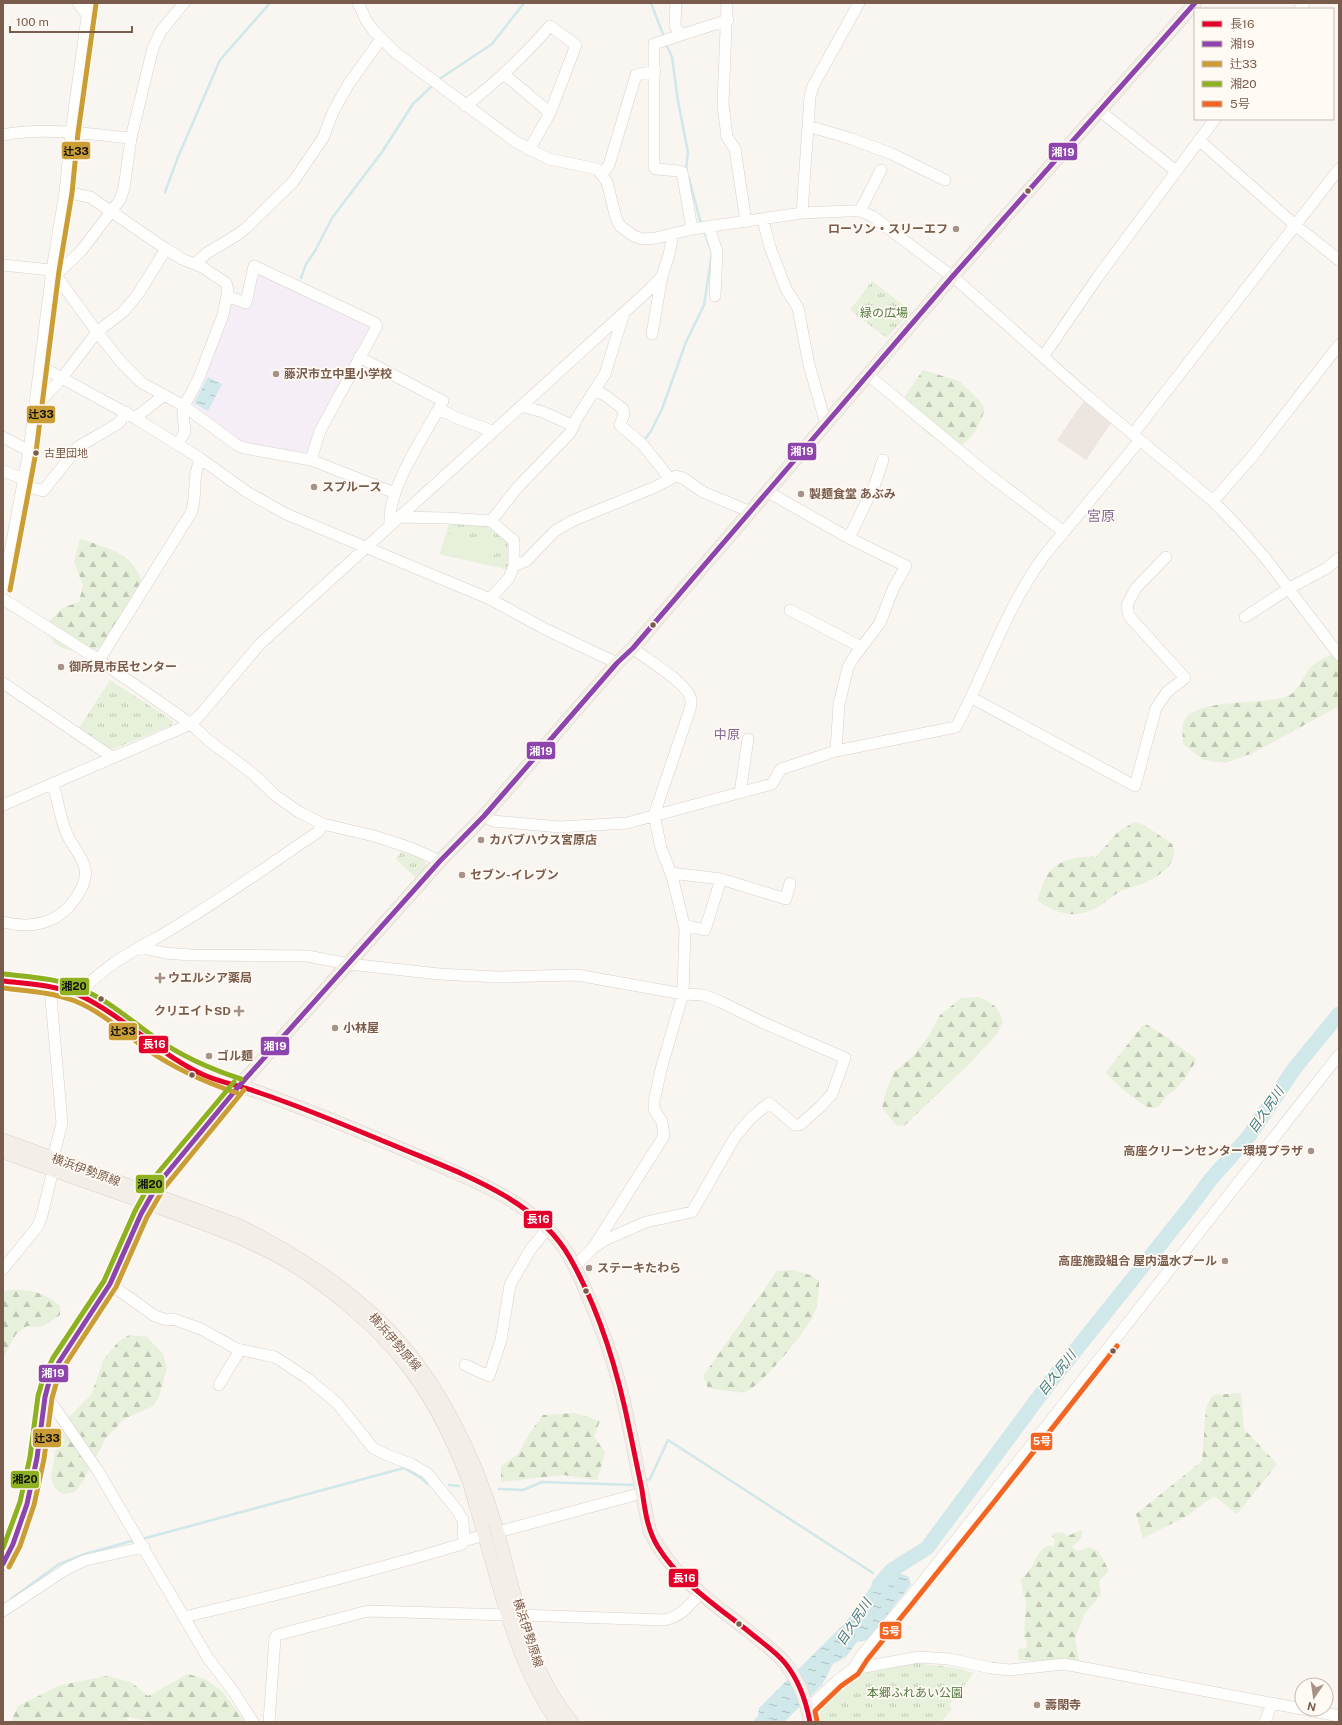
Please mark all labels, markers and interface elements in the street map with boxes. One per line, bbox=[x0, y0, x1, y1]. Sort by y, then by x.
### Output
scale bar bbox=[10, 8, 132, 34]
legend bbox=[1194, 8, 1334, 120]
text: 100 m bbox=[16, 15, 49, 29]
text: 長16 bbox=[1230, 17, 1254, 31]
text: 湘19 bbox=[1230, 37, 1254, 51]
text: 辻33 bbox=[1230, 57, 1257, 71]
text: 湘20 bbox=[1230, 77, 1257, 91]
text: 5号 bbox=[1230, 97, 1250, 111]
line badge: 辻33 bbox=[61, 141, 91, 160]
line badge: 湘19 bbox=[1048, 142, 1078, 161]
text: 辻33 bbox=[63, 145, 89, 157]
text: 湘19 bbox=[1052, 146, 1074, 158]
unlabelled marker bbox=[1023, 186, 1033, 196]
place label: ローソン・スリーエフ bbox=[828, 222, 948, 236]
marker: ローソン・スリーエフ bbox=[951, 224, 961, 234]
park label: 緑の広場 bbox=[860, 306, 908, 320]
place label: 藤沢市立中里小学校 bbox=[284, 367, 392, 381]
marker: 藤沢市立中里小学校 bbox=[271, 369, 281, 379]
line badge: 辻33 bbox=[26, 405, 56, 424]
text: 辻33 bbox=[28, 408, 54, 420]
line badge: 湘19 bbox=[787, 442, 817, 461]
text: 湘19 bbox=[791, 445, 813, 457]
place label: 古里団地 bbox=[44, 447, 88, 459]
marker: 古里団地 bbox=[31, 448, 41, 458]
place label: スプルース bbox=[322, 480, 381, 494]
marker: スプルース bbox=[309, 482, 319, 492]
place label: 製麺食堂 あぶみ bbox=[809, 487, 896, 501]
marker: 製麺食堂 あぶみ bbox=[796, 489, 806, 499]
district label: 宮原 bbox=[1087, 508, 1115, 524]
unlabelled marker bbox=[648, 620, 658, 630]
place label: 御所見市民センター bbox=[69, 660, 177, 674]
marker: 御所見市民センター bbox=[56, 662, 66, 672]
district label: 中原 bbox=[714, 727, 740, 742]
line badge: 湘19 bbox=[526, 741, 556, 760]
text: 湘19 bbox=[530, 745, 552, 757]
place label: カバブハウス宮原店 bbox=[489, 833, 597, 847]
marker: カバブハウス宮原店 bbox=[476, 835, 486, 845]
place label: セブン-イレブン bbox=[470, 868, 559, 882]
marker: セブン-イレブン bbox=[457, 870, 467, 880]
place label: ウエルシア薬局 bbox=[168, 971, 252, 985]
marker: ウエルシア薬局 bbox=[155, 973, 165, 983]
line badge: 湘20 bbox=[59, 977, 90, 996]
text: 湘20 bbox=[61, 980, 87, 992]
unlabelled marker bbox=[96, 994, 106, 1004]
place label: クリエイトSD bbox=[154, 1004, 231, 1018]
marker: クリエイトSD bbox=[234, 1006, 244, 1016]
place label: 小林屋 bbox=[343, 1021, 379, 1035]
line badge: 辻33 bbox=[108, 1022, 138, 1041]
marker: 小林屋 bbox=[330, 1023, 340, 1033]
text: 辻33 bbox=[110, 1025, 136, 1037]
line badge: 長16 bbox=[138, 1035, 169, 1054]
line badge: 湘19 bbox=[260, 1036, 290, 1056]
text: 長16 bbox=[143, 1038, 165, 1050]
text: 湘19 bbox=[264, 1040, 286, 1052]
place label: ゴル麺 bbox=[217, 1049, 253, 1063]
marker: ゴル麺 bbox=[204, 1051, 214, 1061]
unlabelled marker bbox=[187, 1070, 197, 1080]
water label: 目久尻川 bbox=[1245, 1083, 1288, 1136]
place label: 高座クリーンセンター環境プラザ bbox=[1124, 1144, 1303, 1158]
marker: 高座クリーンセンター環境プラザ bbox=[1306, 1146, 1316, 1156]
street label: 横浜伊勢原線 bbox=[50, 1151, 122, 1189]
line badge: 湘20 bbox=[135, 1174, 165, 1194]
text: 湘20 bbox=[137, 1178, 163, 1190]
line badge: 長16 bbox=[523, 1210, 553, 1229]
text: 長16 bbox=[527, 1213, 549, 1225]
place label: 高座施設組合 屋内温水プール bbox=[1058, 1254, 1217, 1268]
marker: 高座施設組合 屋内温水プール bbox=[1220, 1256, 1230, 1266]
place label: ステーキたわら bbox=[597, 1261, 681, 1275]
marker: ステーキたわら bbox=[584, 1263, 594, 1273]
unlabelled marker bbox=[581, 1286, 591, 1296]
street label: 横浜伊勢原線 bbox=[366, 1310, 424, 1374]
water label: 目久尻川 bbox=[1035, 1346, 1080, 1398]
unlabelled marker bbox=[1108, 1346, 1118, 1356]
line badge: 湘19 bbox=[38, 1364, 69, 1383]
text: 湘19 bbox=[42, 1367, 64, 1379]
line badge: 辻33 bbox=[32, 1428, 62, 1448]
text: 辻33 bbox=[34, 1432, 60, 1444]
line badge: 5号 bbox=[1030, 1432, 1053, 1451]
text: 5号 bbox=[1033, 1435, 1051, 1447]
line badge: 湘20 bbox=[10, 1470, 40, 1489]
text: 湘20 bbox=[12, 1473, 38, 1485]
line badge: 長16 bbox=[668, 1568, 699, 1588]
text: 長16 bbox=[673, 1572, 695, 1584]
water label: 目久尻川 bbox=[834, 1594, 876, 1648]
street label: 横浜伊勢原線 bbox=[510, 1597, 546, 1669]
unlabelled marker bbox=[734, 1619, 744, 1629]
line badge: 5号 bbox=[879, 1621, 902, 1640]
text: 5号 bbox=[882, 1625, 900, 1637]
north arrow bbox=[1294, 1677, 1334, 1717]
park label: 本郷ふれあい公園 bbox=[867, 1686, 963, 1700]
place label: 壽閑寺 bbox=[1045, 1698, 1081, 1712]
marker: 壽閑寺 bbox=[1032, 1700, 1042, 1710]
text: N bbox=[1306, 1700, 1317, 1714]

